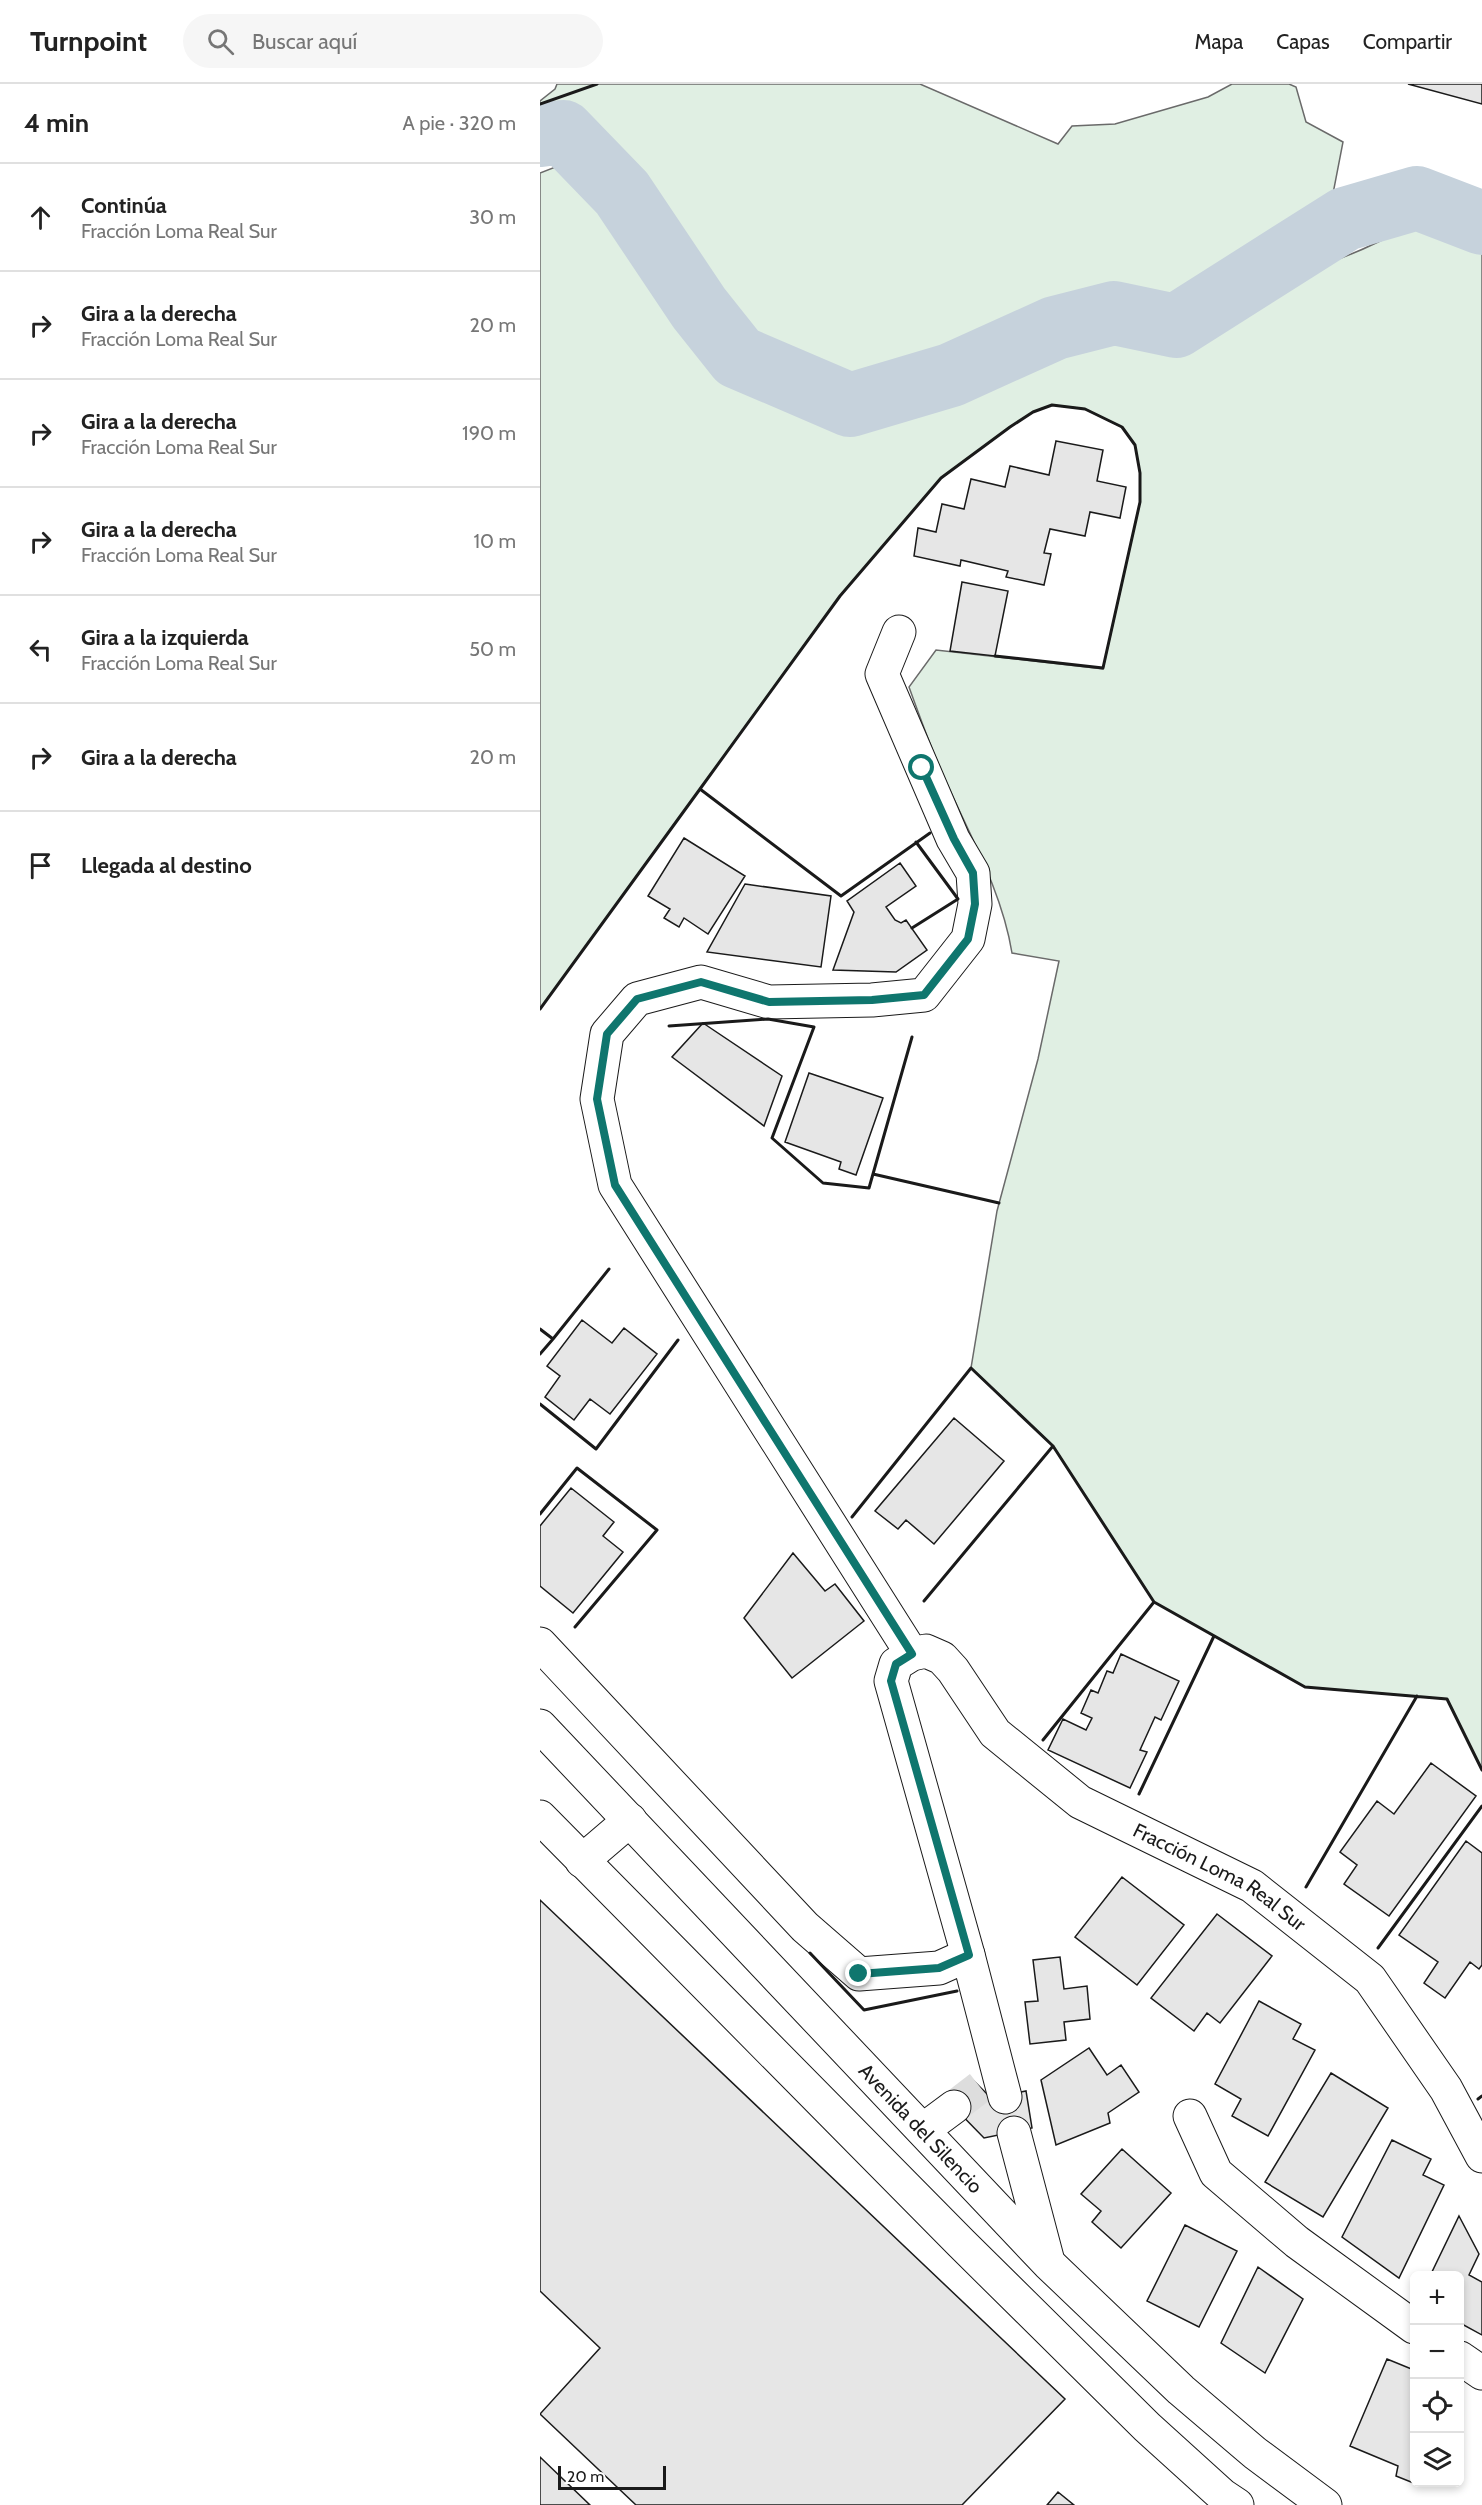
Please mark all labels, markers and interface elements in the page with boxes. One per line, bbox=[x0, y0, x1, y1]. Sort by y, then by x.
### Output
search box bbox=[183, 14, 603, 68]
text: Turnpoint bbox=[30, 24, 147, 58]
icon: search bbox=[204, 25, 237, 58]
text: Buscar aquí bbox=[252, 28, 357, 55]
text: Mapa bbox=[1195, 29, 1243, 54]
text: Capas bbox=[1276, 29, 1330, 54]
text: Compartir bbox=[1363, 29, 1452, 54]
text: 4 min bbox=[24, 107, 89, 139]
text: A pie · 320 m bbox=[403, 111, 516, 135]
text: Continúa bbox=[81, 192, 167, 219]
icon: ahead bbox=[24, 201, 57, 234]
text: 30 m bbox=[469, 205, 516, 229]
text: Fracción Loma Real Sur bbox=[81, 219, 277, 243]
text: Gira a la derecha bbox=[81, 300, 237, 327]
icon: right bbox=[24, 309, 57, 342]
text: 20 m bbox=[470, 313, 516, 337]
text: Fracción Loma Real Sur bbox=[81, 327, 277, 351]
text: Gira a la derecha bbox=[81, 408, 237, 435]
icon: right bbox=[24, 417, 57, 450]
text: 190 m bbox=[462, 421, 516, 445]
text: Fracción Loma Real Sur bbox=[81, 435, 277, 459]
text: Gira a la derecha bbox=[81, 516, 237, 543]
icon: right bbox=[24, 525, 57, 558]
text: 10 m bbox=[473, 529, 516, 553]
text: Fracción Loma Real Sur bbox=[81, 543, 277, 567]
text: Gira a la izquierda bbox=[81, 624, 249, 651]
icon: left bbox=[24, 633, 57, 666]
text: 50 m bbox=[469, 637, 516, 661]
text: Fracción Loma Real Sur bbox=[81, 651, 277, 675]
icon: right bbox=[24, 741, 57, 774]
text: Gira a la derecha bbox=[81, 744, 237, 771]
text: 20 m bbox=[470, 745, 516, 769]
route start bbox=[908, 754, 934, 780]
icon: arrive bbox=[24, 849, 57, 882]
text: Llegada al destino bbox=[81, 852, 252, 879]
street label: Fracción Loma Real Sur bbox=[1129, 1818, 1311, 1936]
route end bbox=[845, 1960, 871, 1986]
street label: Avenida del Silencio bbox=[854, 2059, 988, 2198]
map controls bbox=[1410, 2271, 1464, 2487]
button: + bbox=[1410, 2271, 1464, 2325]
button: − bbox=[1410, 2325, 1464, 2379]
button: locate bbox=[1410, 2379, 1464, 2433]
button: layers bbox=[1410, 2433, 1464, 2487]
scale bar bbox=[558, 2463, 666, 2490]
text: 20 m bbox=[567, 2467, 604, 2486]

